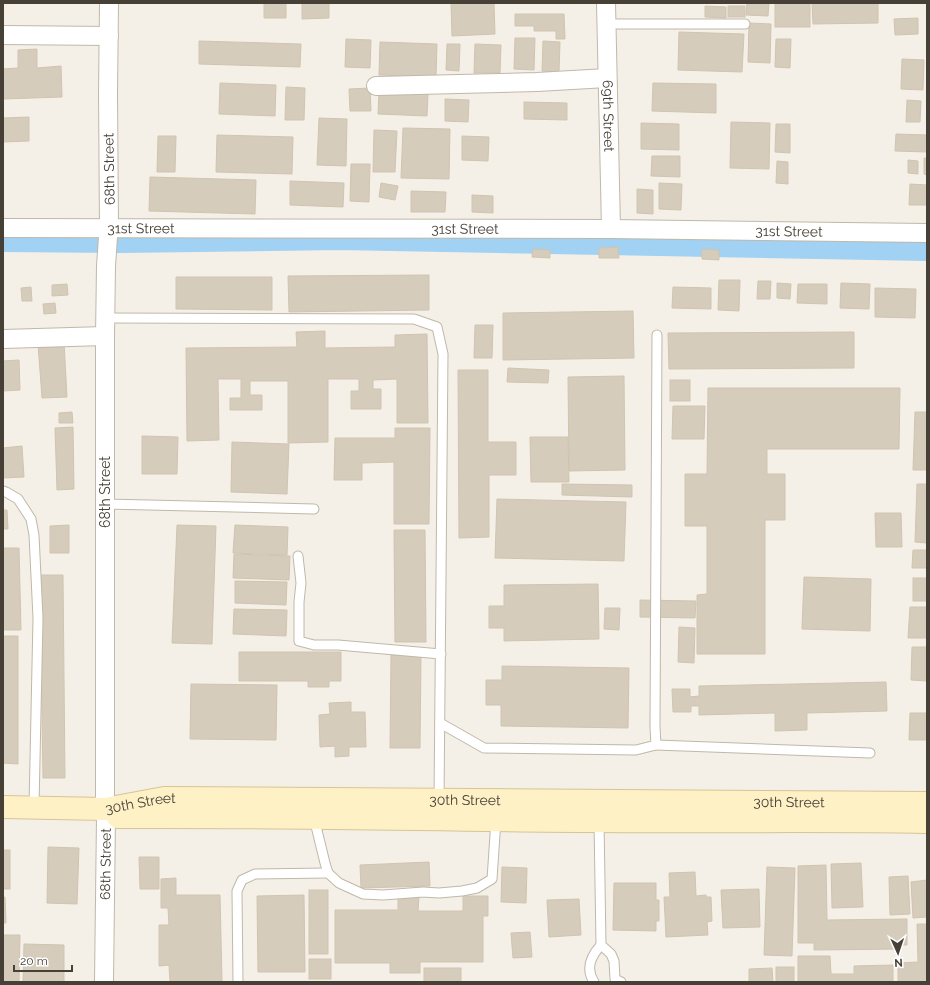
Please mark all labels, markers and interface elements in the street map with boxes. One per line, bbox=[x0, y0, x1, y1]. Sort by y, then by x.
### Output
street label: 69th Street bbox=[600, 80, 617, 152]
street label: 68th Street bbox=[100, 133, 118, 205]
street label: 31st Street bbox=[107, 220, 175, 236]
street label: 31st Street bbox=[431, 221, 499, 237]
street label: 31st Street bbox=[755, 223, 823, 240]
street label: 68th Street bbox=[97, 456, 113, 528]
street label: 30th Street bbox=[104, 790, 176, 817]
street label: 30th Street bbox=[429, 792, 501, 808]
street label: 30th Street bbox=[753, 794, 825, 810]
street label: 68th Street bbox=[97, 828, 114, 900]
north arrow bbox=[878, 933, 918, 973]
scale bar bbox=[14, 947, 72, 973]
text: 20 m bbox=[20, 954, 48, 968]
text: N bbox=[894, 956, 903, 969]

